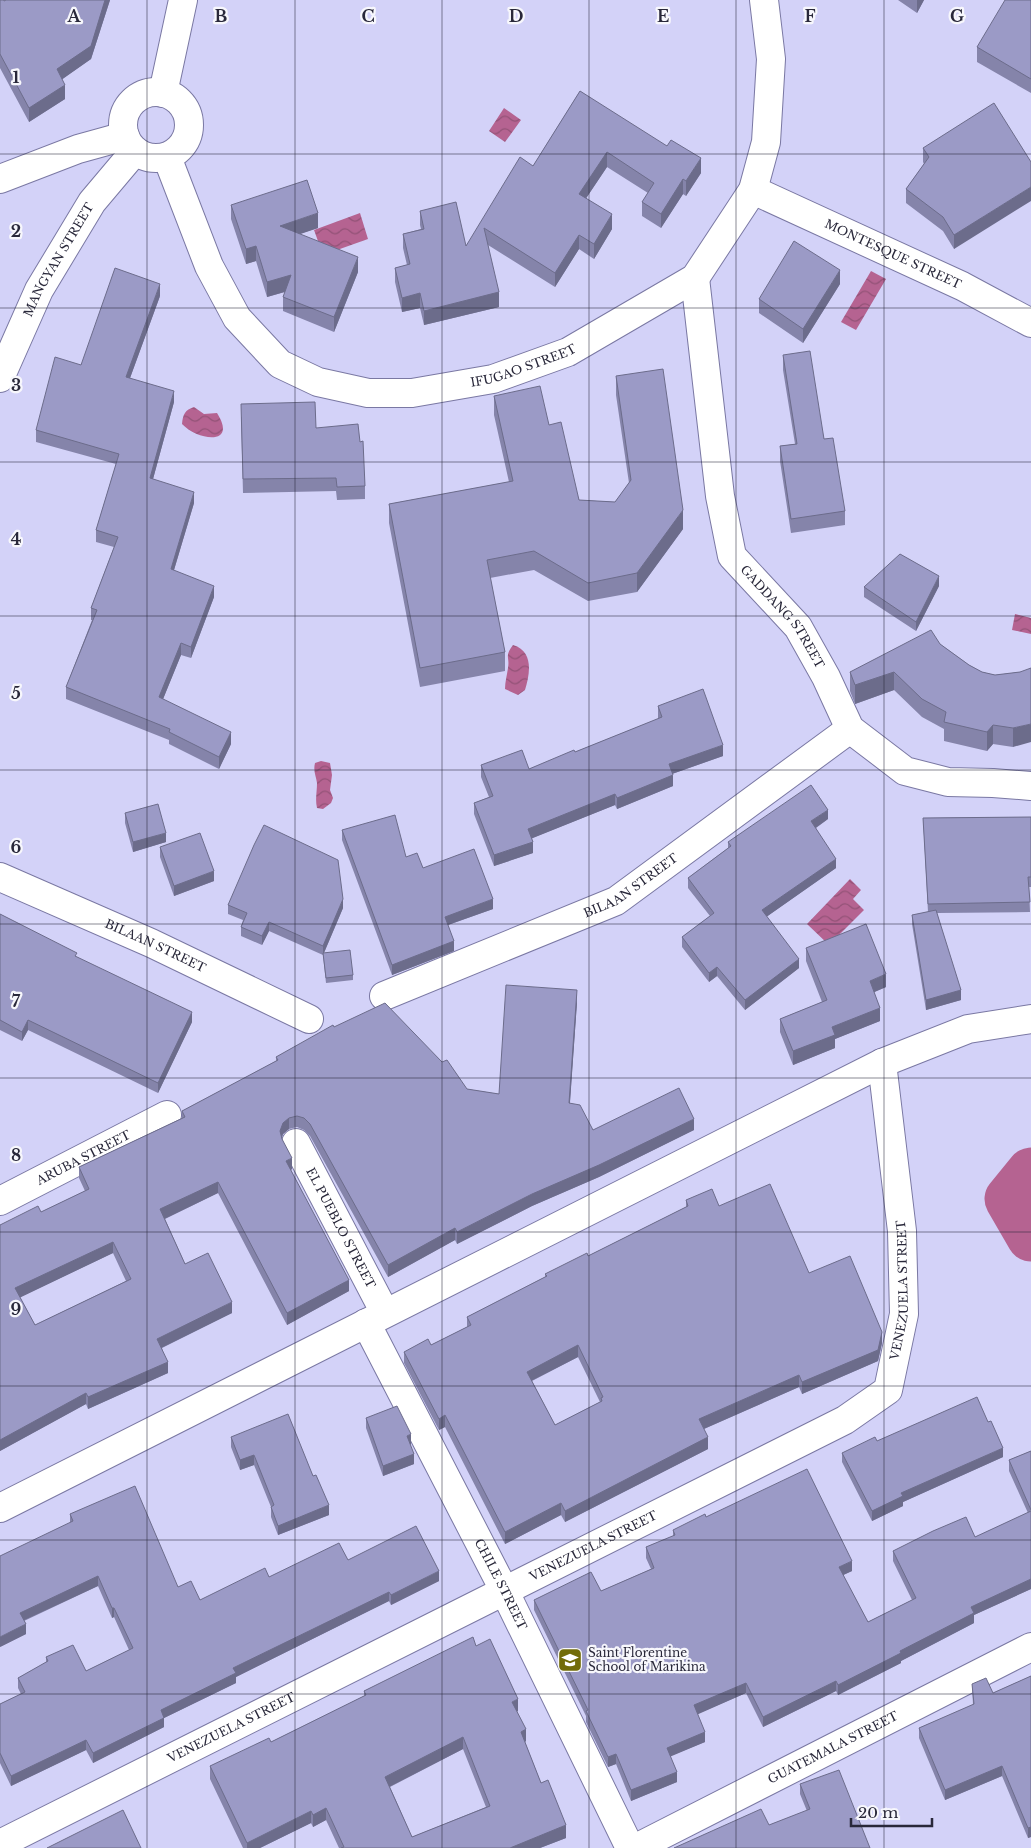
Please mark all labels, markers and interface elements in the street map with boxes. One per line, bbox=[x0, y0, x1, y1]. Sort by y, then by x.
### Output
text: A bbox=[67, 6, 82, 26]
text: B bbox=[215, 6, 228, 26]
text: C bbox=[361, 6, 375, 26]
text: D bbox=[509, 6, 523, 26]
text: E bbox=[657, 6, 669, 26]
text: F bbox=[804, 6, 816, 26]
text: G bbox=[950, 6, 964, 26]
text: 1 bbox=[13, 67, 20, 87]
street label: MANGYAN STREET bbox=[20, 200, 97, 319]
street label: MONTESQUE STREET bbox=[822, 216, 964, 292]
text: 2 bbox=[11, 221, 21, 241]
street label: IFUGAO STREET bbox=[469, 341, 579, 390]
text: 3 bbox=[11, 375, 21, 395]
text: 4 bbox=[11, 529, 21, 549]
street label: GADDANG STREET bbox=[737, 562, 828, 671]
text: 5 bbox=[11, 683, 21, 703]
text: 6 bbox=[11, 837, 22, 857]
street label: BILAAN STREET bbox=[581, 850, 681, 921]
street label: BILAAN STREET bbox=[103, 916, 209, 975]
text: 7 bbox=[12, 991, 21, 1011]
street label: ARUBA STREET bbox=[33, 1127, 133, 1188]
text: 8 bbox=[11, 1145, 21, 1165]
street label: EL PUEBLO STREET bbox=[303, 1165, 379, 1291]
street label: VENEZUELA STREET bbox=[886, 1219, 911, 1362]
text: 9 bbox=[11, 1299, 22, 1319]
street label: VENEZUELA STREET bbox=[526, 1507, 660, 1584]
street label: CHILE STREET bbox=[472, 1536, 531, 1633]
place label: Saint Florentine School of Marikina bbox=[588, 1645, 706, 1674]
school or university icon: Saint Florentine School of Marikina bbox=[557, 1647, 583, 1673]
street label: VENEZUELA STREET bbox=[164, 1689, 298, 1766]
street label: GUATEMALA STREET bbox=[765, 1708, 901, 1787]
scale bar bbox=[851, 1796, 932, 1828]
text: 20 m bbox=[858, 1803, 898, 1822]

